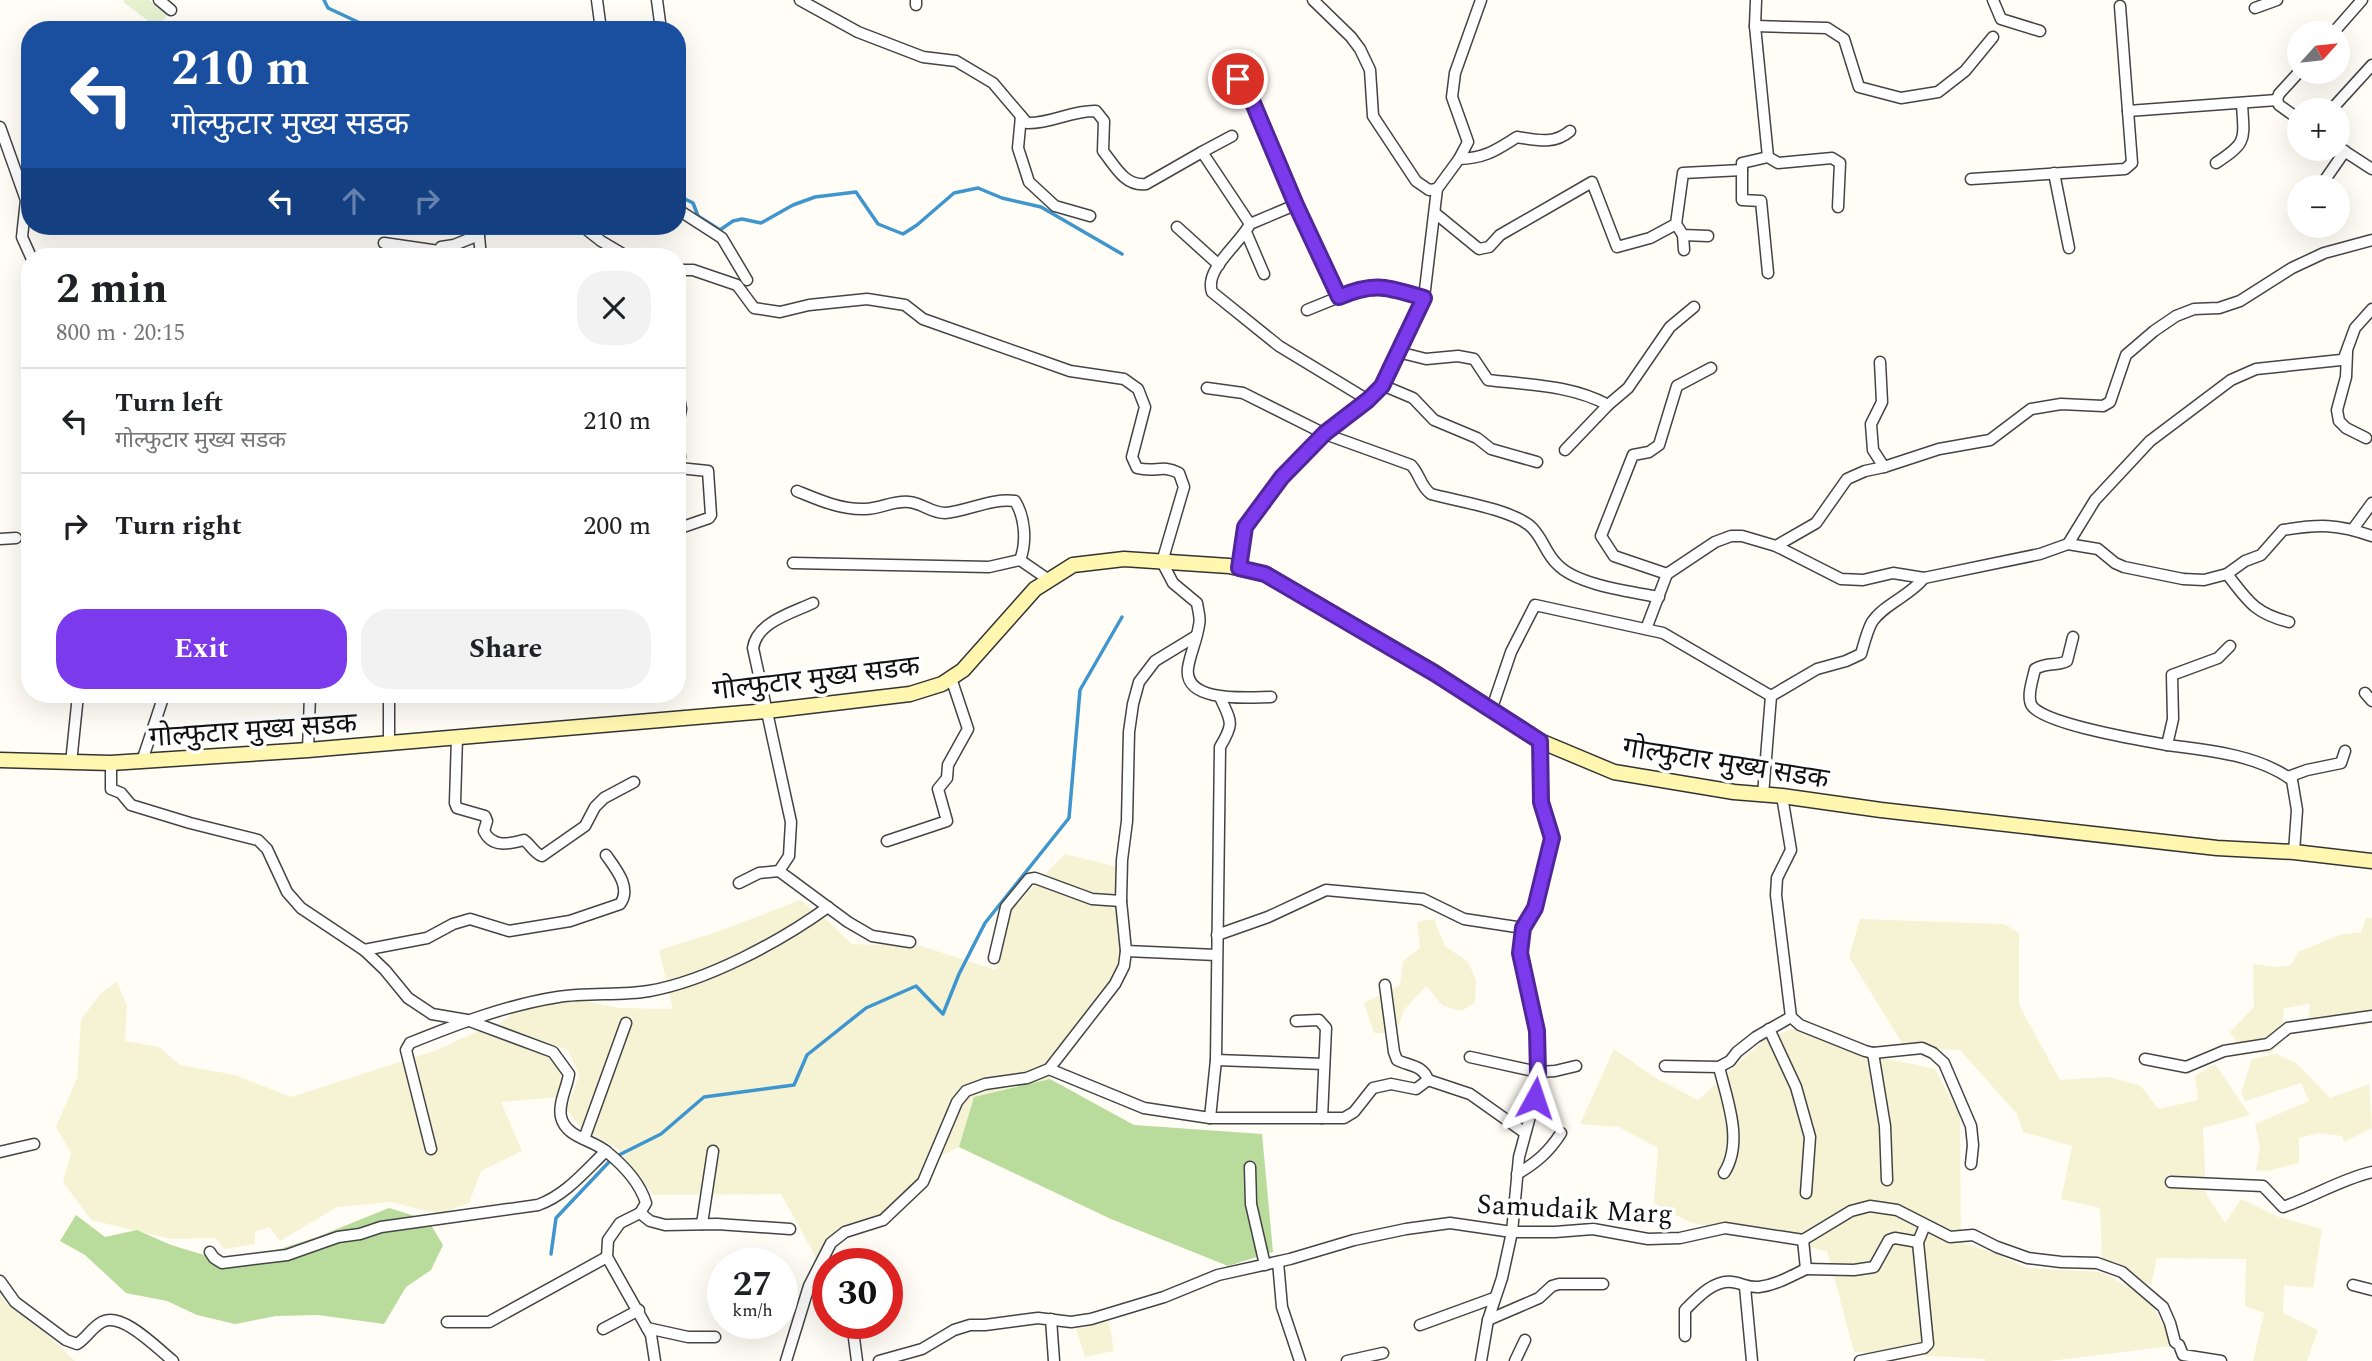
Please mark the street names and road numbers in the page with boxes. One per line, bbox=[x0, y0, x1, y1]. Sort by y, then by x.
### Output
street label: गोल्फुटार मुख्य सडक bbox=[710, 644, 923, 713]
street label: गोल्फुटार मुख्य सडक bbox=[148, 702, 359, 759]
street label: गोल्फुटार मुख्य सडक bbox=[1620, 726, 1832, 801]
street label: Samudaik Marg bbox=[1476, 1183, 1674, 1236]

